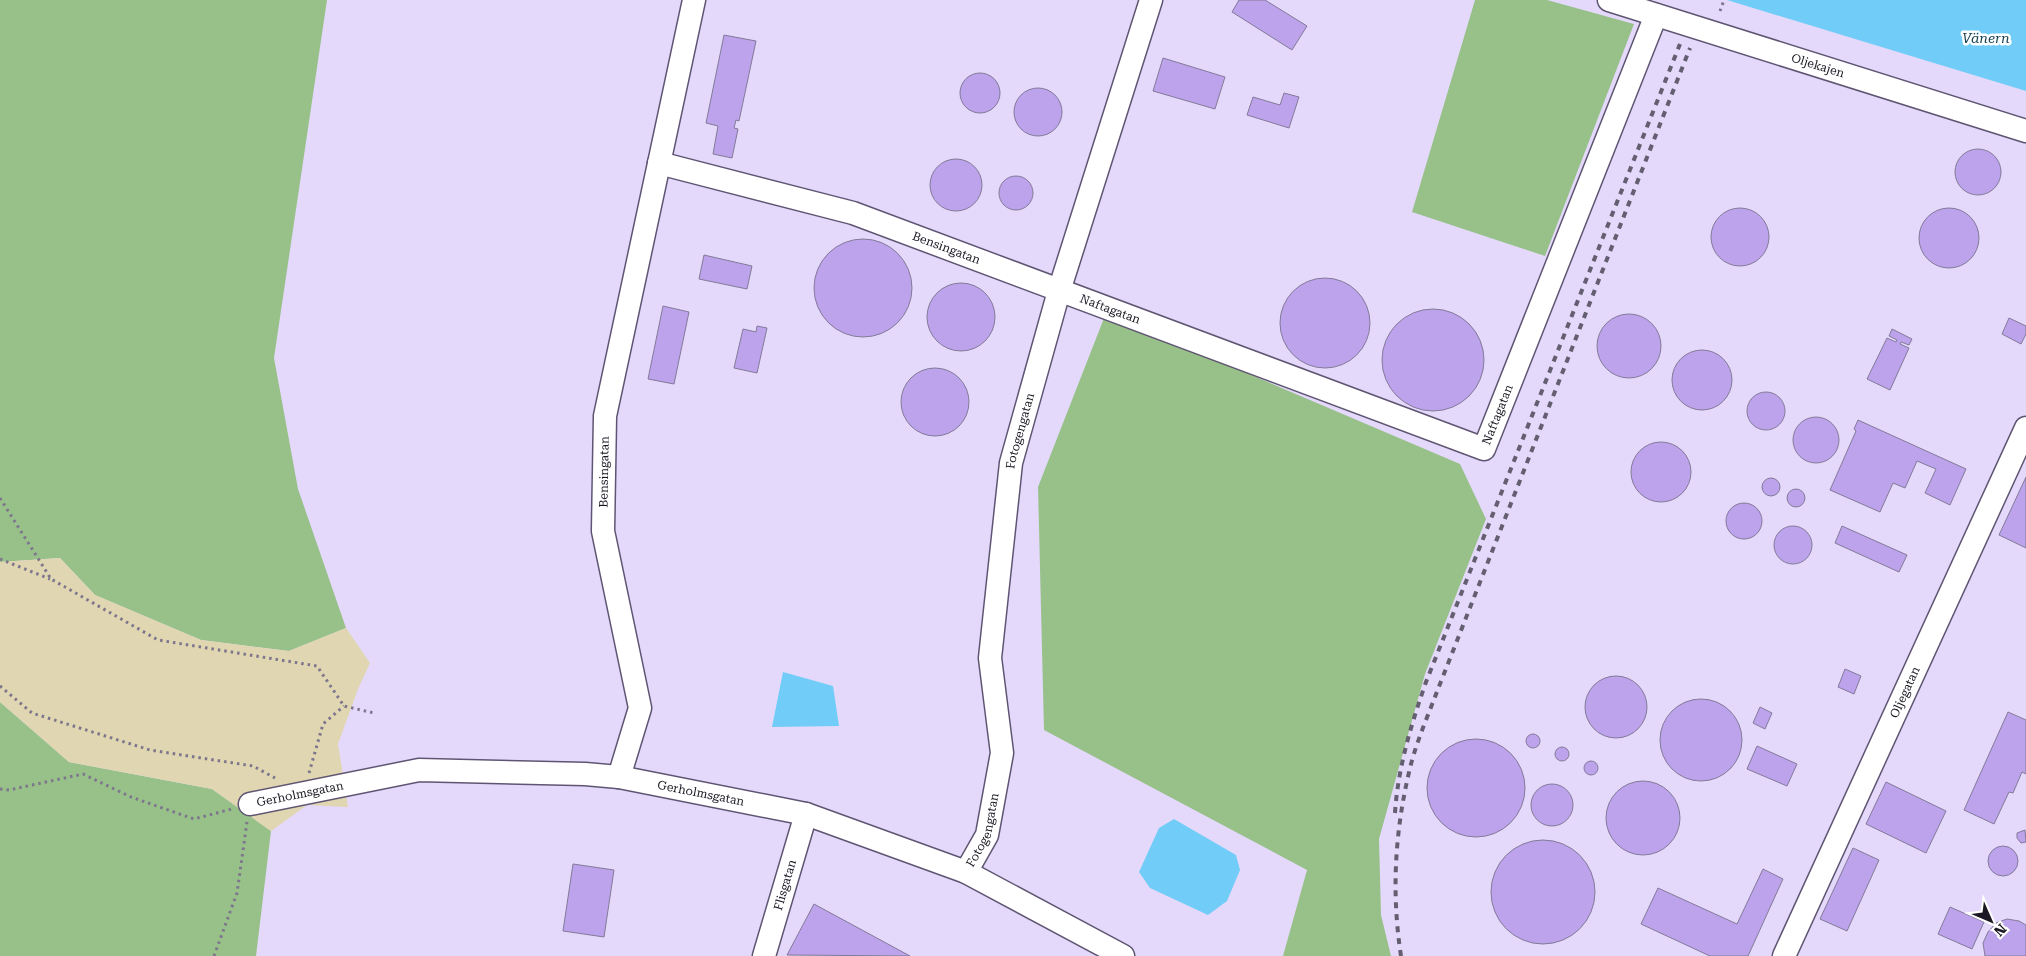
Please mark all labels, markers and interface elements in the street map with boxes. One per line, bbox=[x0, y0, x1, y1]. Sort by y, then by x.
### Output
water label: Vänern bbox=[1962, 30, 2010, 46]
street label: Oljekajen bbox=[1790, 51, 1846, 81]
street label: Bensingatan bbox=[910, 229, 982, 267]
street label: Naftagatan bbox=[1078, 292, 1143, 327]
street label: Naftagatan bbox=[1479, 382, 1516, 447]
street label: Fotogengatan bbox=[1003, 391, 1037, 470]
street label: Bensingatan bbox=[596, 436, 612, 508]
street label: Oljegatan bbox=[1887, 664, 1923, 720]
street label: Gerholmsgatan bbox=[255, 778, 345, 810]
street label: Gerholmsgatan bbox=[656, 778, 746, 809]
street label: Fotogengatan bbox=[963, 792, 1002, 870]
street label: Flisgatan bbox=[771, 858, 799, 912]
north arrow bbox=[1966, 896, 2016, 946]
text: N bbox=[1991, 921, 2010, 940]

